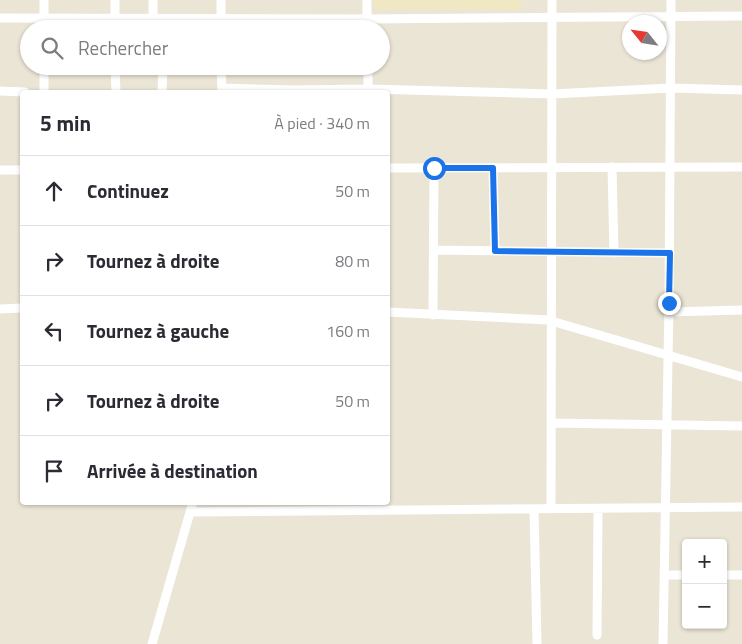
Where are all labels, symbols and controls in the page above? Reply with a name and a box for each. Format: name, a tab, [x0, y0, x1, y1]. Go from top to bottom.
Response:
north arrow	[622, 15, 667, 60]
search box	[20, 20, 390, 75]
text: Rechercher	[78, 33, 168, 62]
icon: search	[38, 34, 66, 62]
text: 5 min	[40, 107, 91, 139]
text: À pied · 340 m	[274, 111, 370, 135]
route start	[423, 157, 446, 180]
text: Continuez	[87, 176, 169, 205]
icon: ahead	[40, 177, 68, 205]
text: 50 m	[335, 179, 370, 203]
text: Tournez à droite	[87, 246, 219, 275]
icon: right	[40, 247, 68, 275]
text: 80 m	[335, 249, 370, 273]
route end	[658, 292, 681, 315]
text: Tournez à gauche	[87, 316, 229, 345]
icon: left	[40, 317, 68, 345]
text: 160 m	[326, 319, 370, 343]
text: Tournez à droite	[87, 386, 219, 415]
icon: right	[40, 387, 68, 415]
text: 50 m	[335, 389, 370, 413]
text: Arrivée à destination	[87, 456, 258, 485]
icon: arrive	[40, 457, 68, 485]
map controls	[682, 539, 727, 629]
button: +	[682, 539, 727, 584]
button: −	[682, 584, 727, 629]

